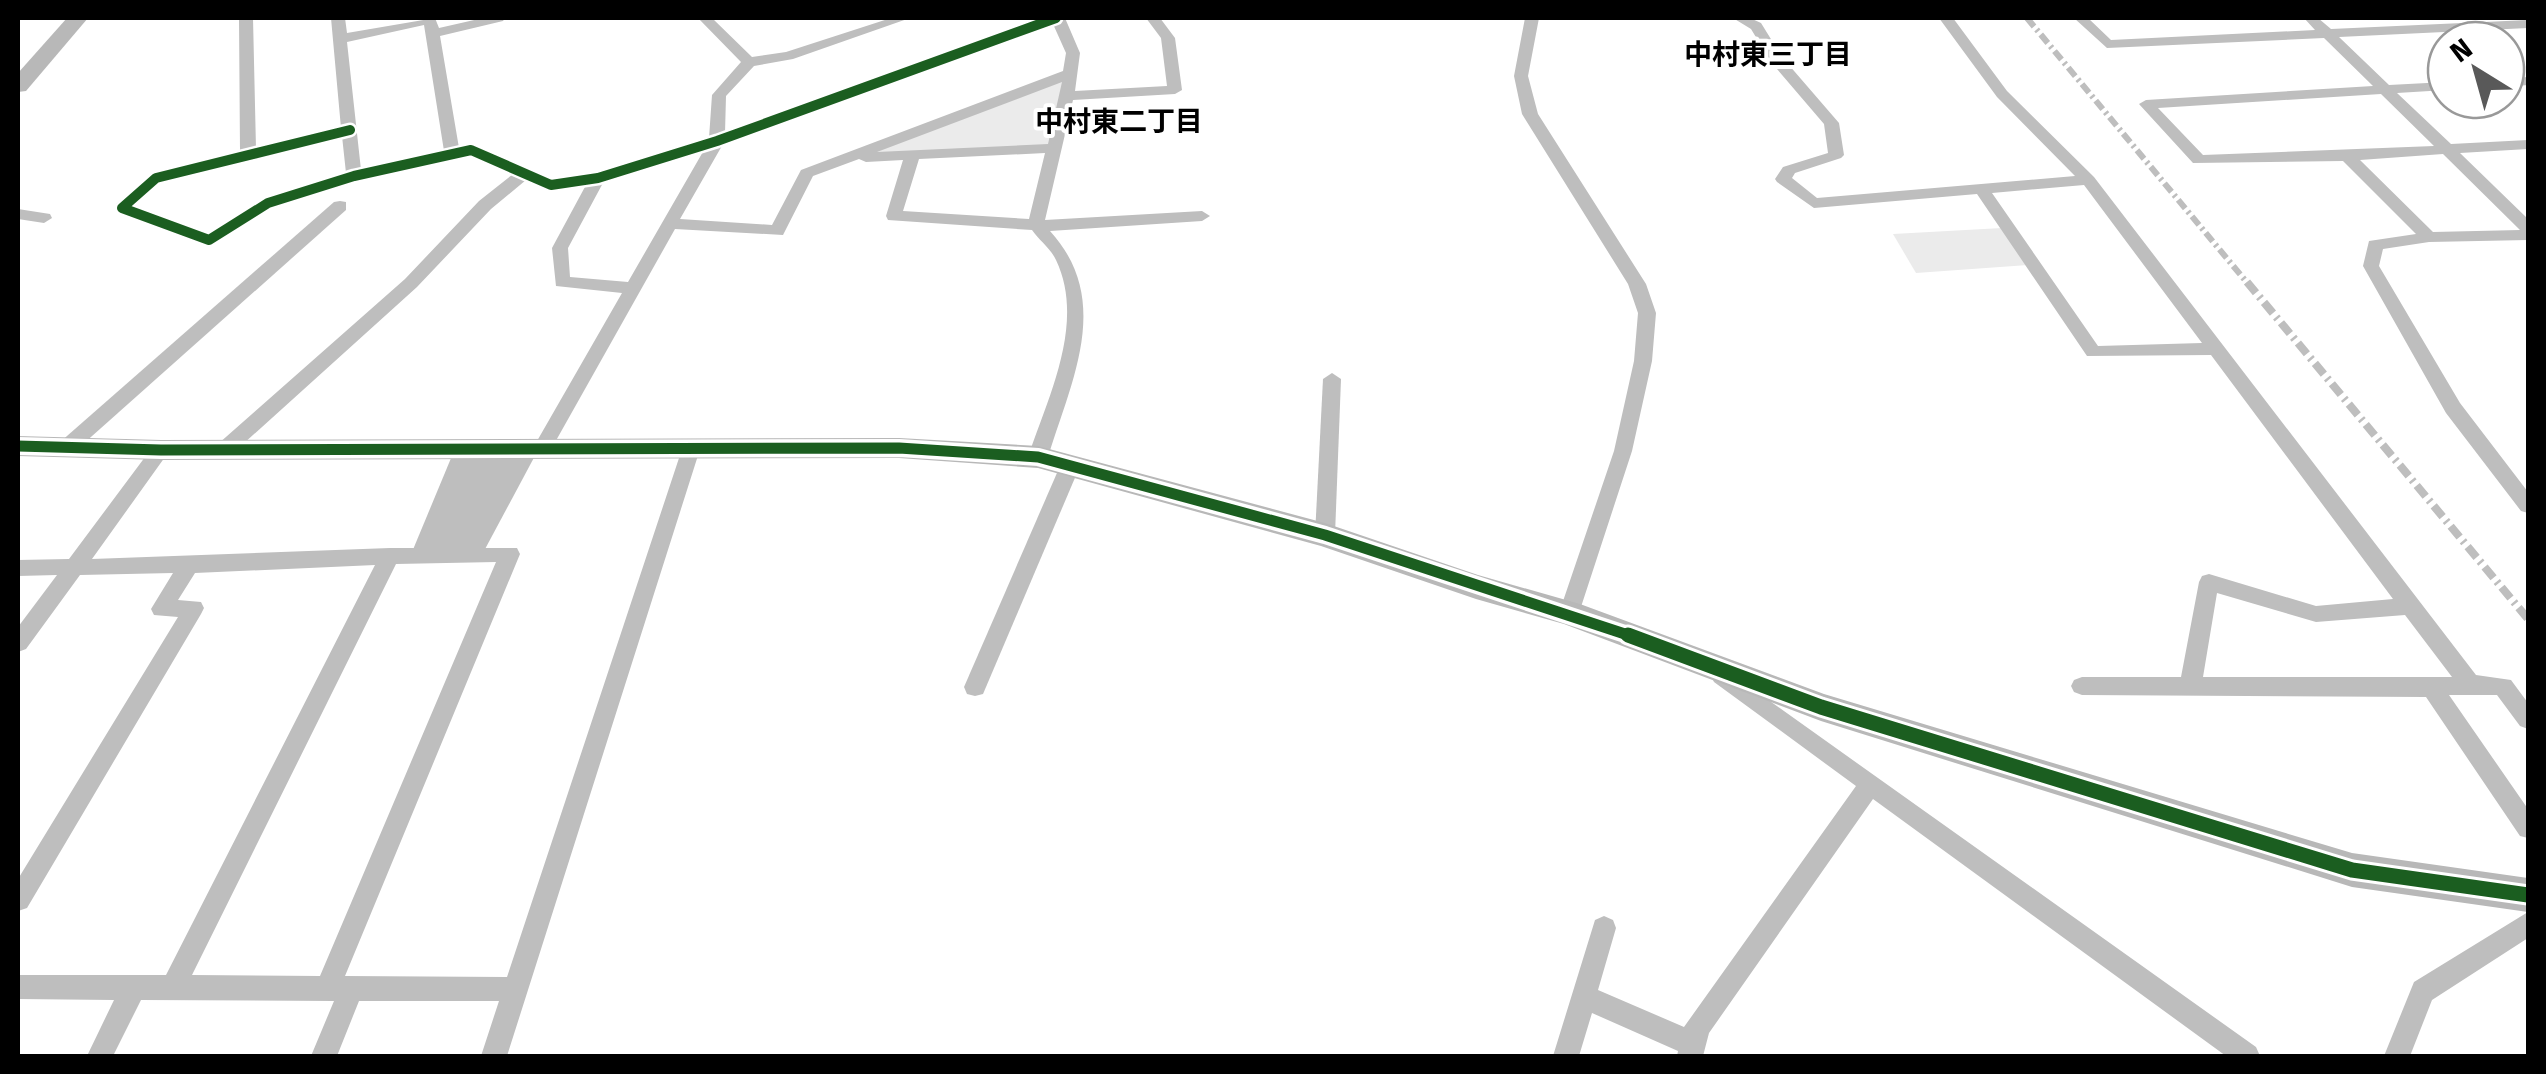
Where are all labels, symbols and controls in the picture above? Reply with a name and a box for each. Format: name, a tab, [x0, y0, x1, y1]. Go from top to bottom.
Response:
north arrow	[2426, 20, 2526, 120]
text: N	[2444, 32, 2479, 69]
district label: 中村東三丁目	[1684, 38, 1852, 71]
district label: 中村東二丁目	[1035, 105, 1203, 138]

